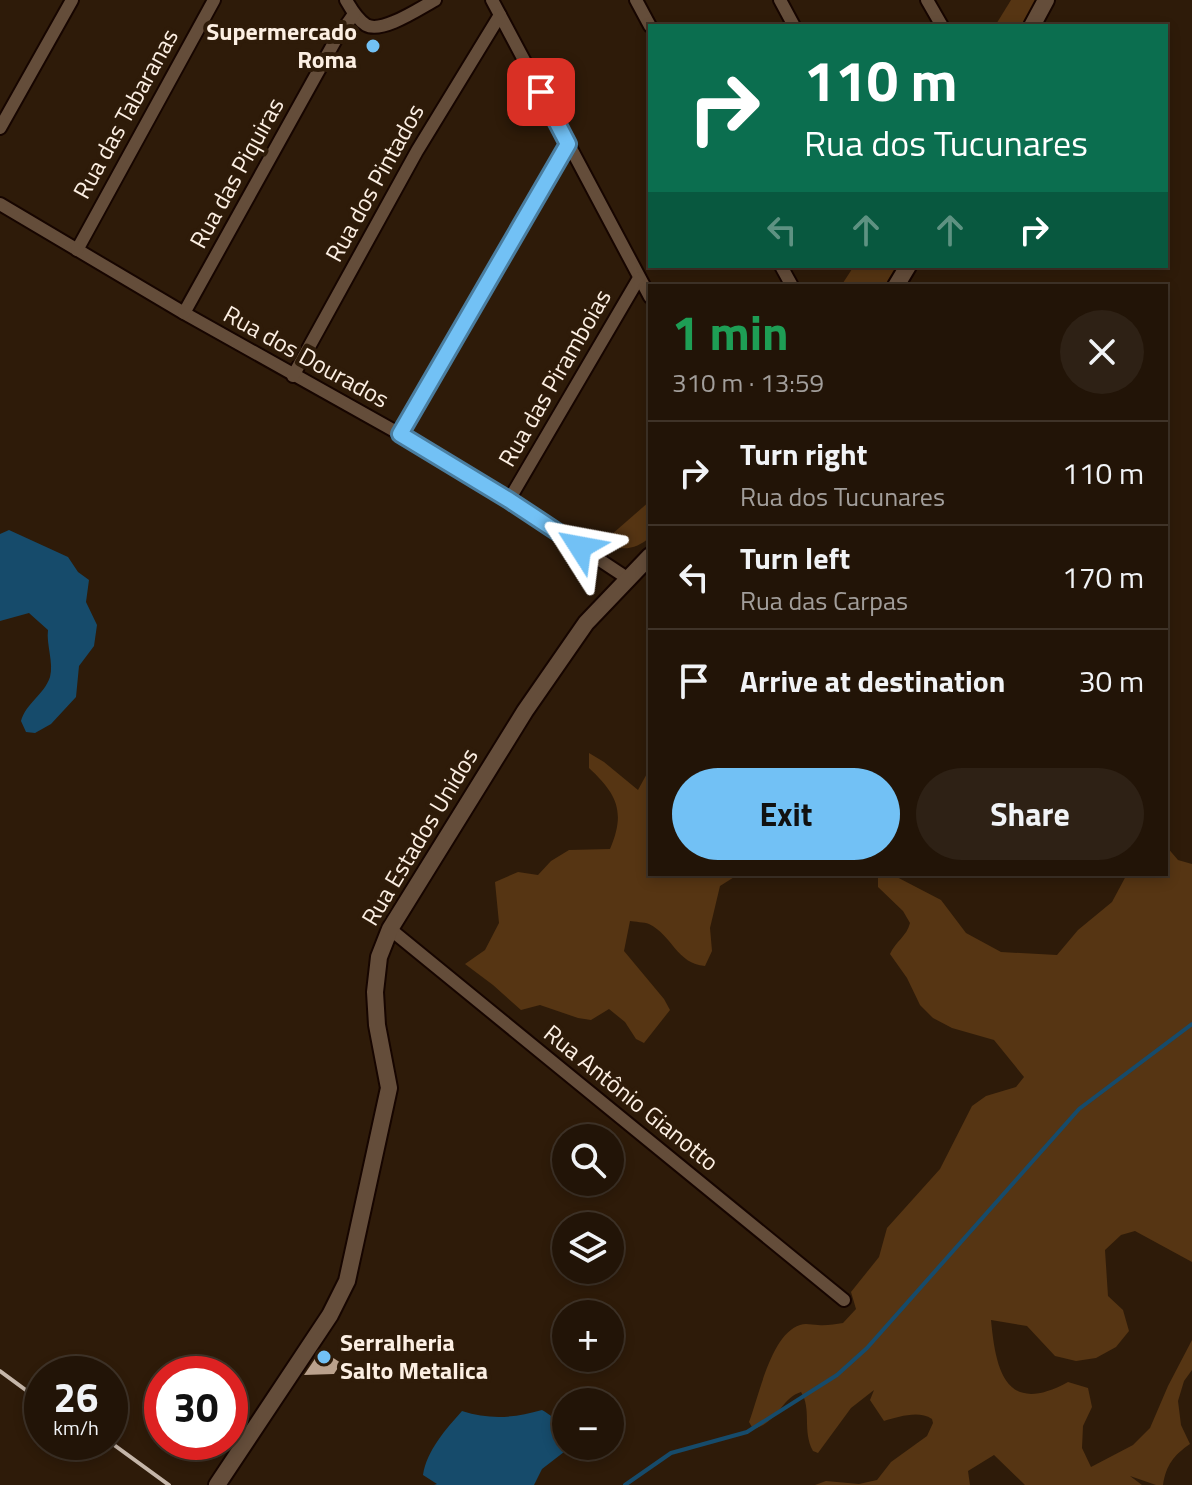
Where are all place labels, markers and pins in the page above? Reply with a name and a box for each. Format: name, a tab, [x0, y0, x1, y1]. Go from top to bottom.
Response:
place label: Supermercado Roma	[206, 13, 357, 77]
marker: Supermercado Roma	[364, 37, 382, 55]
pin	[507, 58, 575, 126]
place label: Serralheria Salto Metalica	[340, 1324, 488, 1388]
marker: Serralheria Salto Metalica	[315, 1348, 333, 1366]

